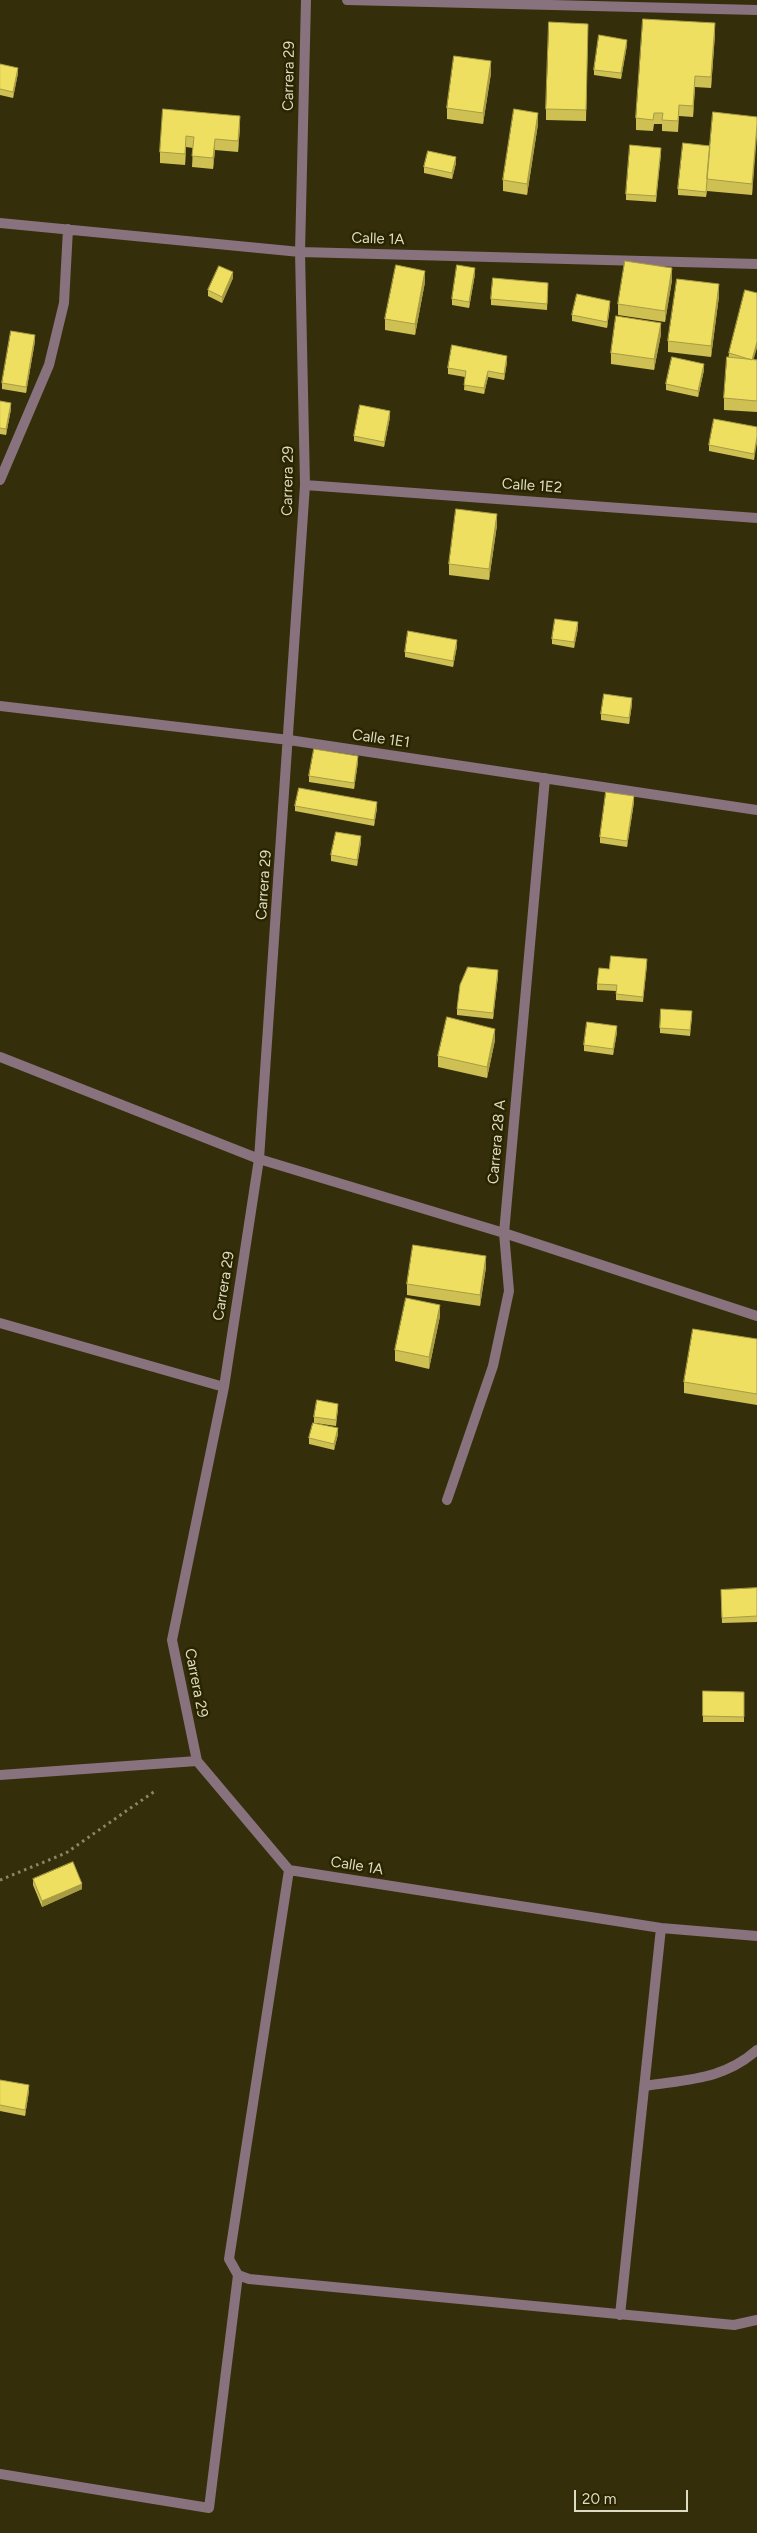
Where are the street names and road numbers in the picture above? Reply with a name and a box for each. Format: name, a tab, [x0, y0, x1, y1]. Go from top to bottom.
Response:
street label: Carrera 29	[279, 41, 299, 111]
street label: Calle 1A	[351, 229, 405, 249]
street label: Carrera 29	[278, 446, 298, 516]
street label: Calle 1E2	[501, 475, 563, 497]
street label: Calle 1E1	[351, 726, 411, 752]
street label: Carrera 29	[253, 849, 275, 921]
street label: Carrera 28 A	[484, 1099, 510, 1185]
street label: Carrera 29	[210, 1250, 238, 1322]
street label: Carrera 29	[180, 1647, 212, 1719]
street label: Calle 1A	[329, 1853, 385, 1879]

